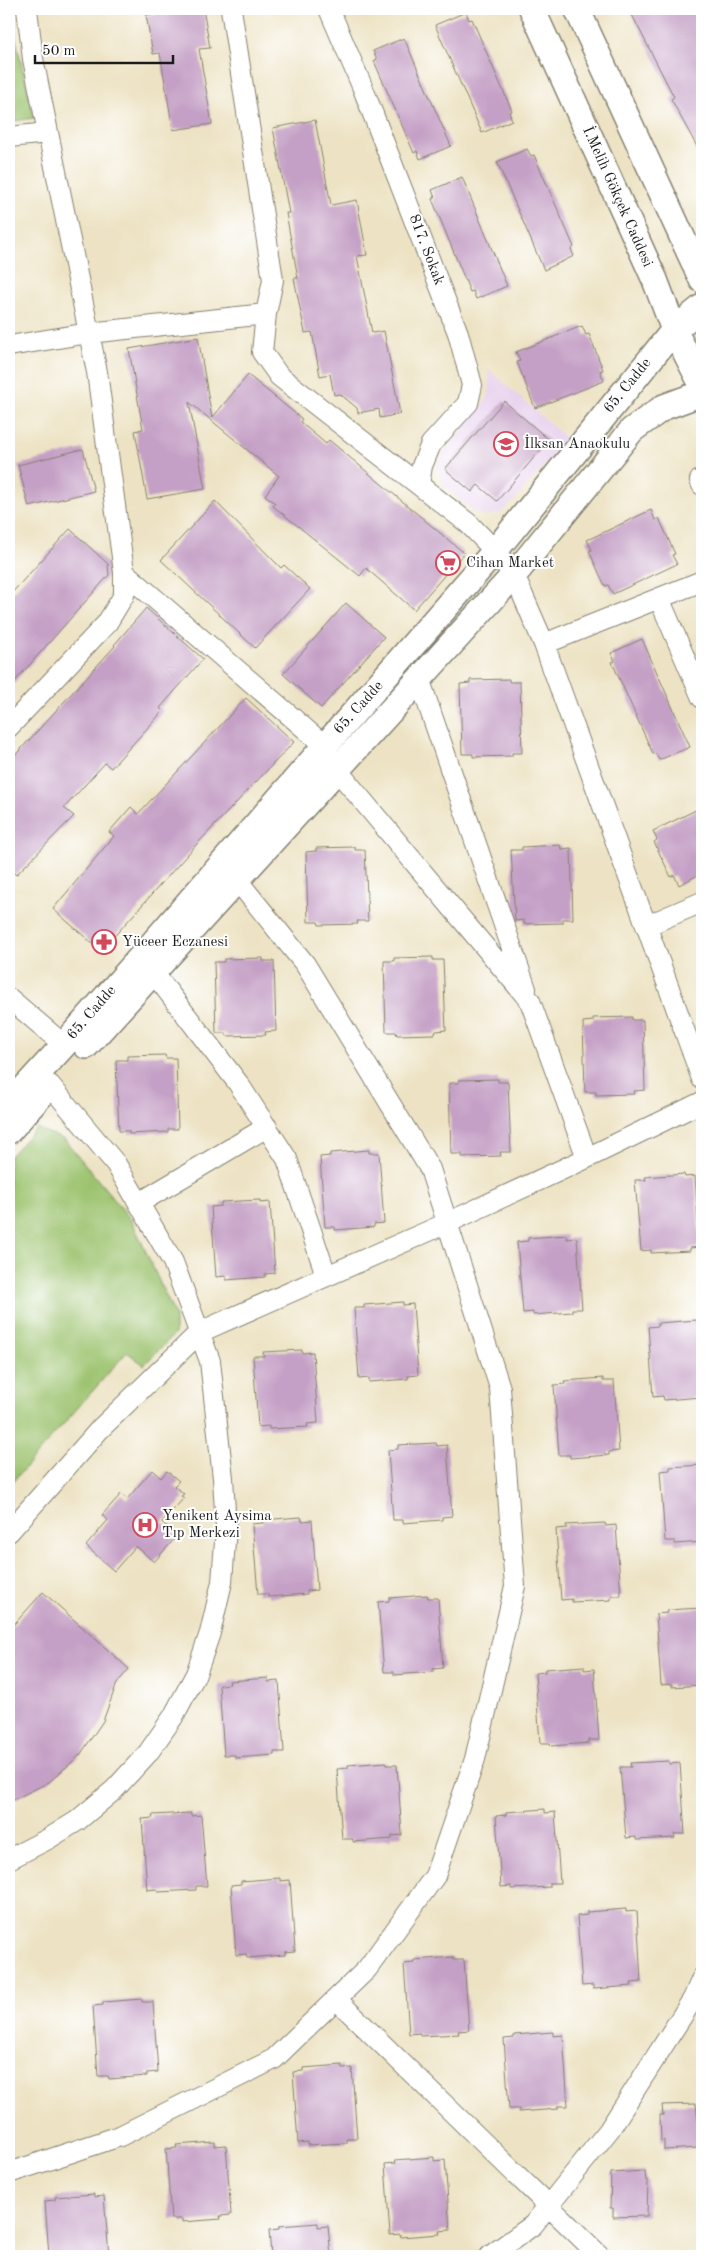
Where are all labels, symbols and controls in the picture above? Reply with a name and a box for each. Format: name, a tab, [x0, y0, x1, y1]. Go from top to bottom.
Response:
scale bar	[35, 32, 172, 64]
text: 50 m	[42, 44, 76, 59]
street label: İ.Melih Gökçek Caddesi	[579, 123, 658, 270]
street label: 817. Sokak	[406, 213, 446, 288]
street label: 65. Cadde	[601, 356, 655, 416]
school or university icon: İlksan Anaokulu	[493, 431, 519, 457]
place label: İlksan Anaokulu	[524, 434, 630, 452]
supermarket icon: Cihan Market	[435, 550, 461, 576]
place label: Cihan Market	[466, 556, 554, 571]
street label: 65. Cadde	[331, 678, 387, 737]
pharmacy icon: Yüceer Eczanesi	[91, 929, 117, 955]
place label: Yüceer Eczanesi	[122, 935, 228, 950]
street label: 65. Cadde	[65, 983, 119, 1043]
place label: Yenikent Aysima Tıp Merkezi	[162, 1509, 272, 1541]
hospital icon: Yenikent Aysima Tıp Merkezi	[132, 1512, 158, 1538]

